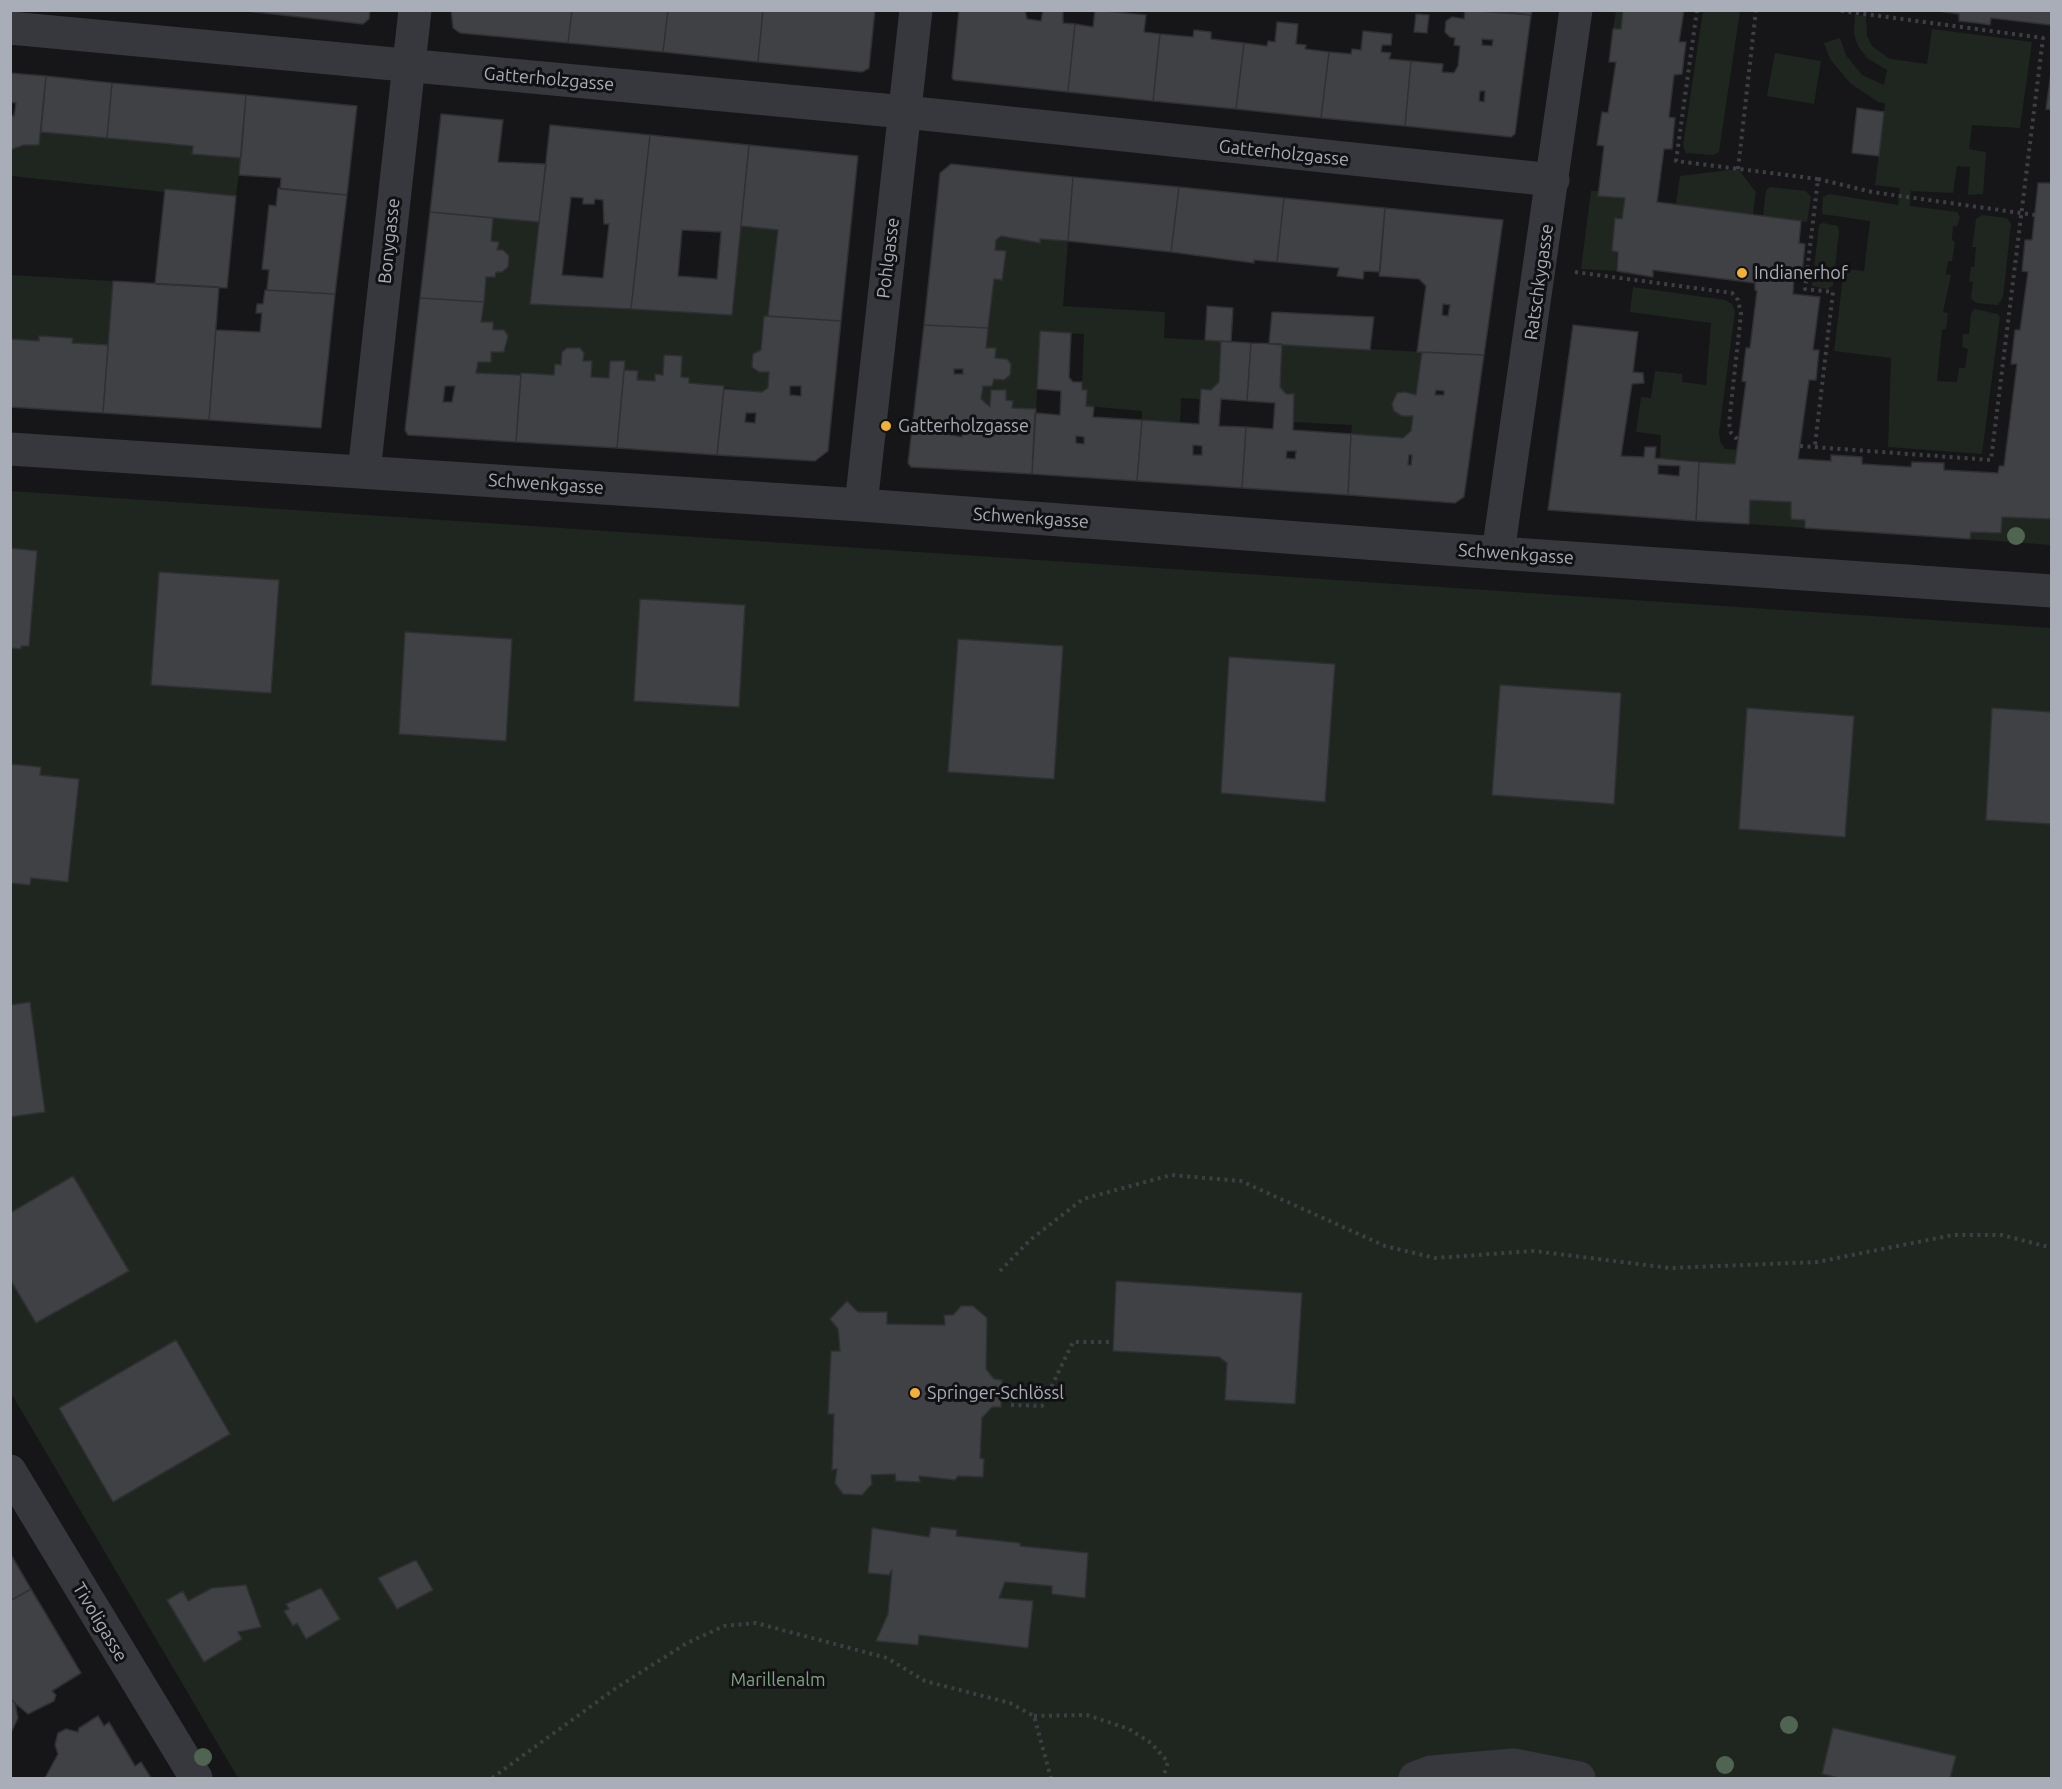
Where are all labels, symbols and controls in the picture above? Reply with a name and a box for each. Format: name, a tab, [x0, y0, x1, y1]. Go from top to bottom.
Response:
street label: Gatterholzgasse	[483, 63, 615, 95]
street label: Gatterholzgasse	[1218, 135, 1350, 171]
street label: Bonygasse	[374, 197, 404, 285]
street label: Pohlgasse	[872, 216, 904, 300]
street label: Ratschkygasse	[1520, 223, 1558, 341]
place label: Indianerhof	[1754, 262, 1848, 284]
marker: Indianerhof	[1735, 266, 1749, 280]
place label: Gatterholzgasse	[898, 415, 1029, 437]
marker: Gatterholzgasse	[879, 419, 893, 433]
street label: Schwenkgasse	[487, 469, 605, 499]
street label: Schwenkgasse	[972, 503, 1090, 533]
street label: Schwenkgasse	[1457, 539, 1575, 569]
place label: Springer-Schlössl	[927, 1382, 1064, 1404]
marker: Springer-Schlössl	[908, 1386, 922, 1400]
street label: Tivoligasse	[68, 1579, 132, 1665]
park label: Marillenalm	[730, 1669, 826, 1691]

